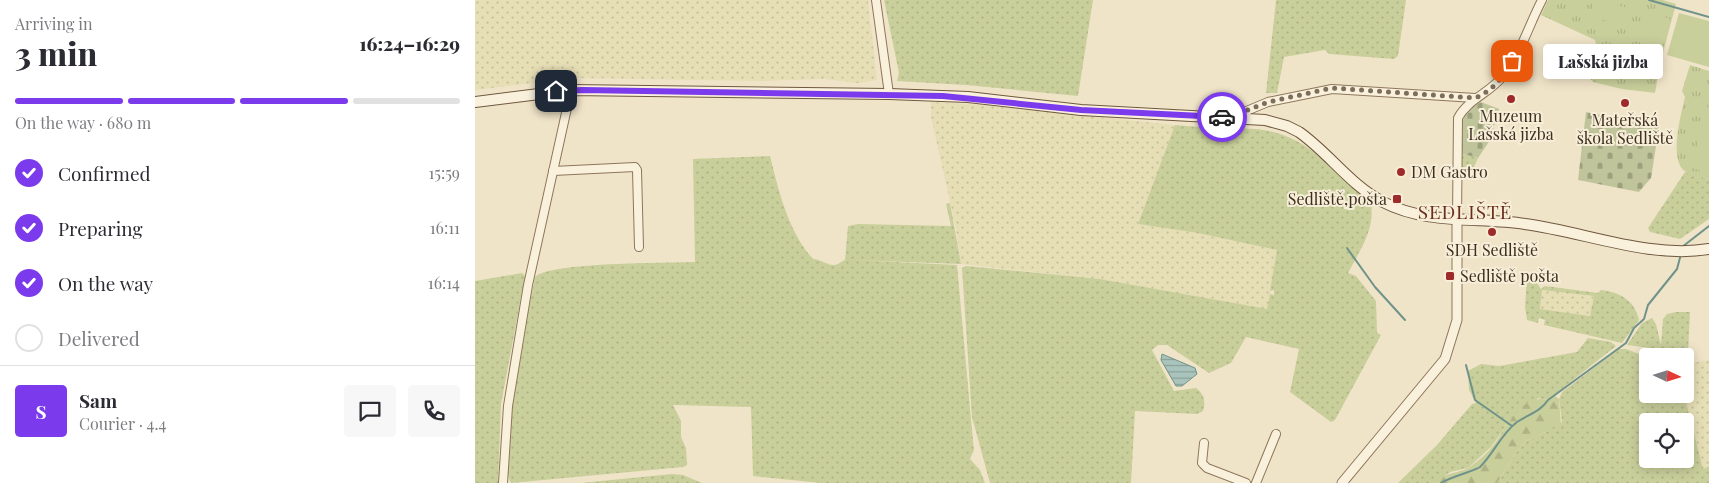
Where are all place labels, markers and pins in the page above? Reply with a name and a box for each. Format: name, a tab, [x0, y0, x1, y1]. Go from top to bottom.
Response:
pin	[1491, 40, 1533, 82]
callout: Lašská jizba	[1542, 44, 1662, 78]
pin	[535, 70, 577, 112]
marker: Muzeum Lašská jizba	[1505, 93, 1517, 105]
marker: Mateřská škola Sedliště	[1619, 97, 1631, 109]
place label: Muzeum Lašská jizba	[1468, 105, 1554, 144]
place label: Mateřská škola Sedliště	[1577, 109, 1673, 148]
place label: DM Gastro	[1411, 161, 1488, 182]
marker: DM Gastro	[1395, 166, 1407, 178]
place label: Sedliště,pošta	[1288, 188, 1387, 209]
marker: Sedliště,pošta	[1391, 193, 1403, 205]
marker: SDH Sedliště	[1486, 226, 1498, 238]
place label: SDH Sedliště	[1446, 239, 1538, 260]
place label: Sedliště pošta	[1460, 265, 1559, 286]
marker: Sedliště pošta	[1444, 270, 1456, 282]

